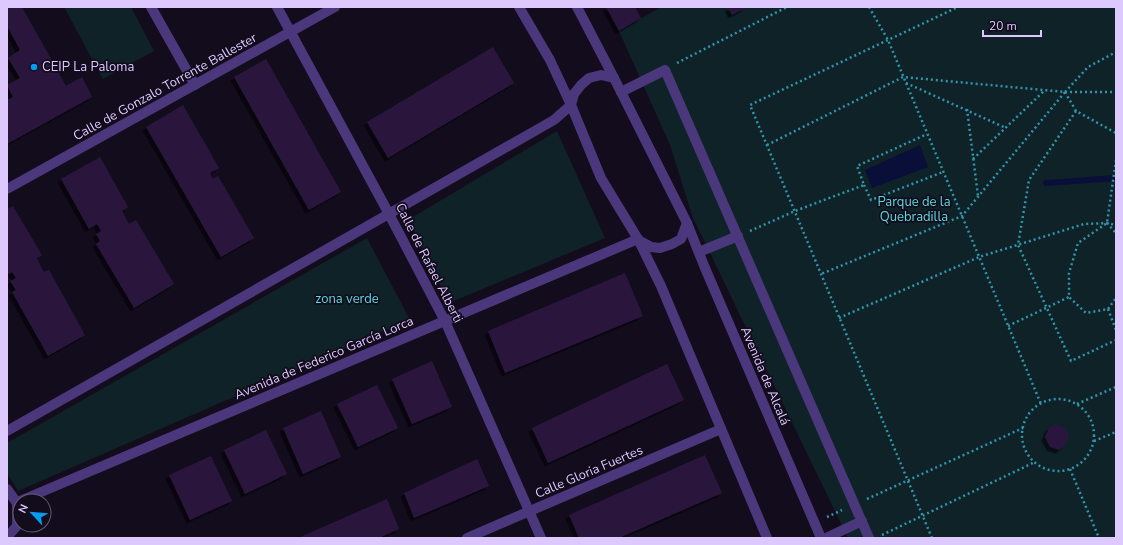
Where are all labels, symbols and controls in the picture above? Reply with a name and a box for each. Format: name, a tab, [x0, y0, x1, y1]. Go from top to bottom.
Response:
scale bar	[983, 12, 1041, 38]
text: 20 m	[989, 18, 1017, 34]
street label: Calle de Gonzalo Torrente Ballester	[70, 29, 260, 145]
place label: CEIP La Paloma	[42, 58, 134, 76]
marker: CEIP La Paloma	[29, 62, 39, 72]
park label: Parque de la Quebradilla	[877, 193, 951, 226]
street label: Calle de Rafael Alberti	[391, 200, 467, 326]
park label: zona verde	[315, 290, 379, 308]
street label: Avenida de Federico García Lorca	[232, 312, 416, 404]
street label: Avenida de Alcalá	[736, 324, 794, 428]
street label: Calle Gloria Fuertes	[532, 441, 646, 503]
north arrow	[12, 493, 52, 533]
text: N	[15, 502, 32, 516]

